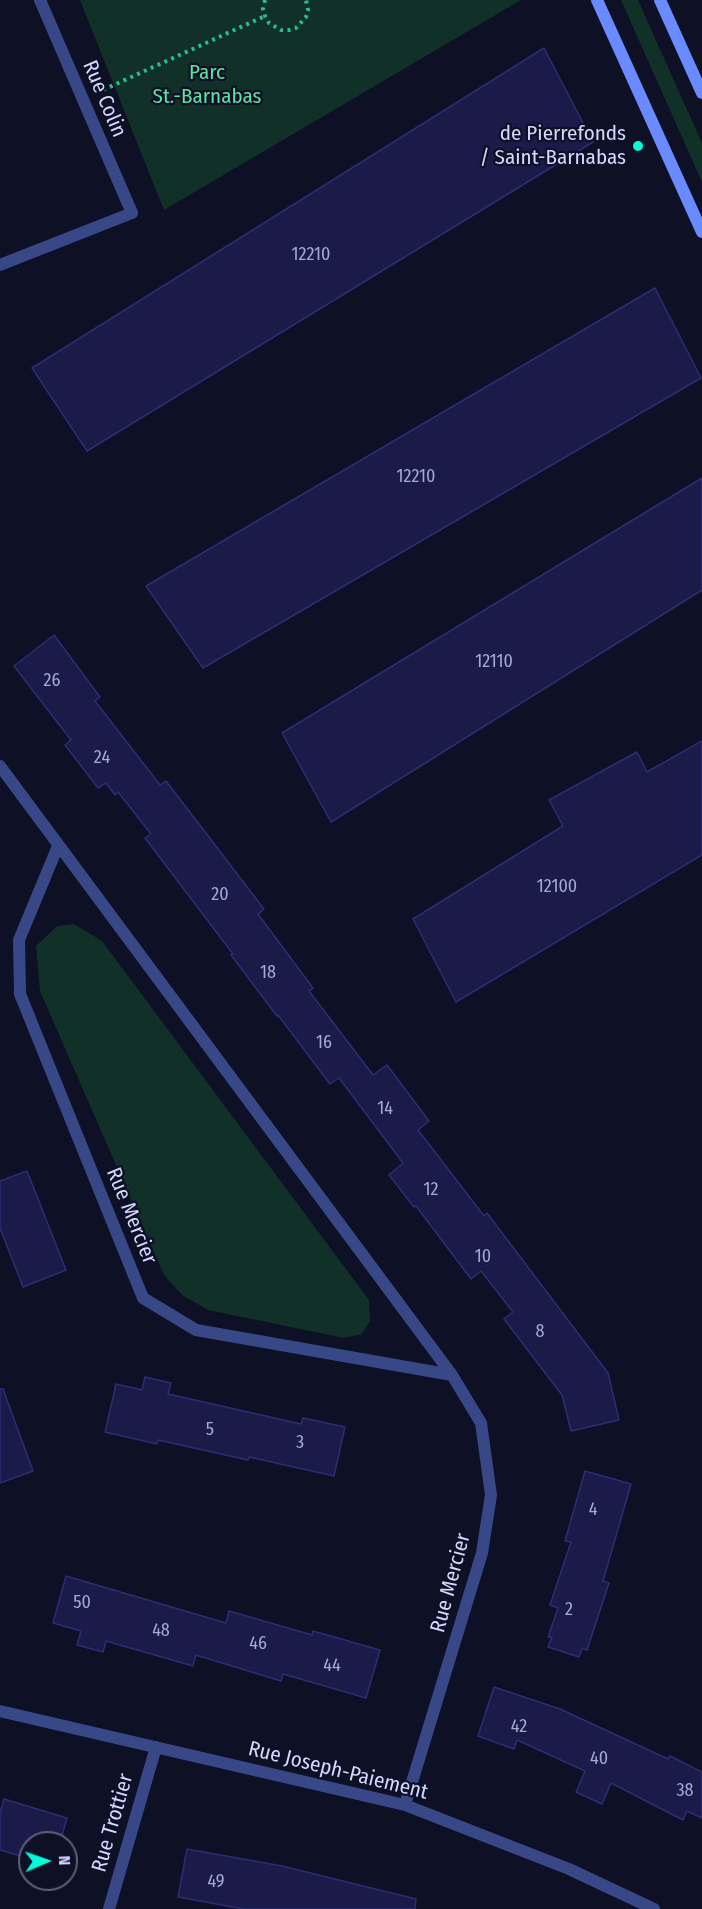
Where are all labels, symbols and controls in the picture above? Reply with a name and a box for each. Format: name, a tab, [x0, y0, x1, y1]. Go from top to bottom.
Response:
street label: Rue Colin	[77, 57, 131, 141]
park label: Parc St.-Barnabas	[152, 60, 262, 110]
place label: de Pierrefonds / Saint-Barnabas	[480, 121, 626, 171]
marker: de Pierrefonds / Saint-Barnabas	[631, 139, 645, 153]
house number: 12210	[292, 244, 330, 266]
house number: 12210	[397, 466, 435, 488]
house number: 12110	[475, 651, 513, 673]
house number: 26	[44, 670, 60, 692]
house number: 24	[94, 747, 110, 769]
house number: 12100	[537, 876, 577, 898]
house number: 20	[211, 884, 229, 906]
house number: 18	[260, 962, 276, 984]
house number: 16	[316, 1032, 332, 1054]
house number: 14	[377, 1098, 393, 1120]
street label: Rue Mercier	[100, 1164, 162, 1268]
house number: 12	[424, 1179, 438, 1201]
house number: 10	[475, 1246, 491, 1268]
house number: 8	[536, 1321, 544, 1343]
house number: 5	[206, 1419, 214, 1441]
house number: 3	[296, 1432, 304, 1454]
house number: 4	[589, 1499, 597, 1521]
street label: Rue Mercier	[426, 1531, 476, 1635]
house number: 50	[73, 1592, 91, 1614]
house number: 2	[565, 1599, 573, 1621]
house number: 48	[152, 1620, 170, 1642]
house number: 46	[249, 1633, 267, 1655]
house number: 44	[323, 1655, 341, 1677]
house number: 42	[511, 1716, 527, 1738]
street label: Rue Joseph-Paiement	[246, 1736, 430, 1806]
house number: 40	[590, 1748, 608, 1770]
street label: Rue Trottier	[87, 1771, 139, 1875]
house number: 38	[676, 1780, 694, 1802]
north arrow	[18, 1831, 78, 1891]
text: N	[55, 1855, 74, 1866]
house number: 49	[207, 1871, 225, 1893]

